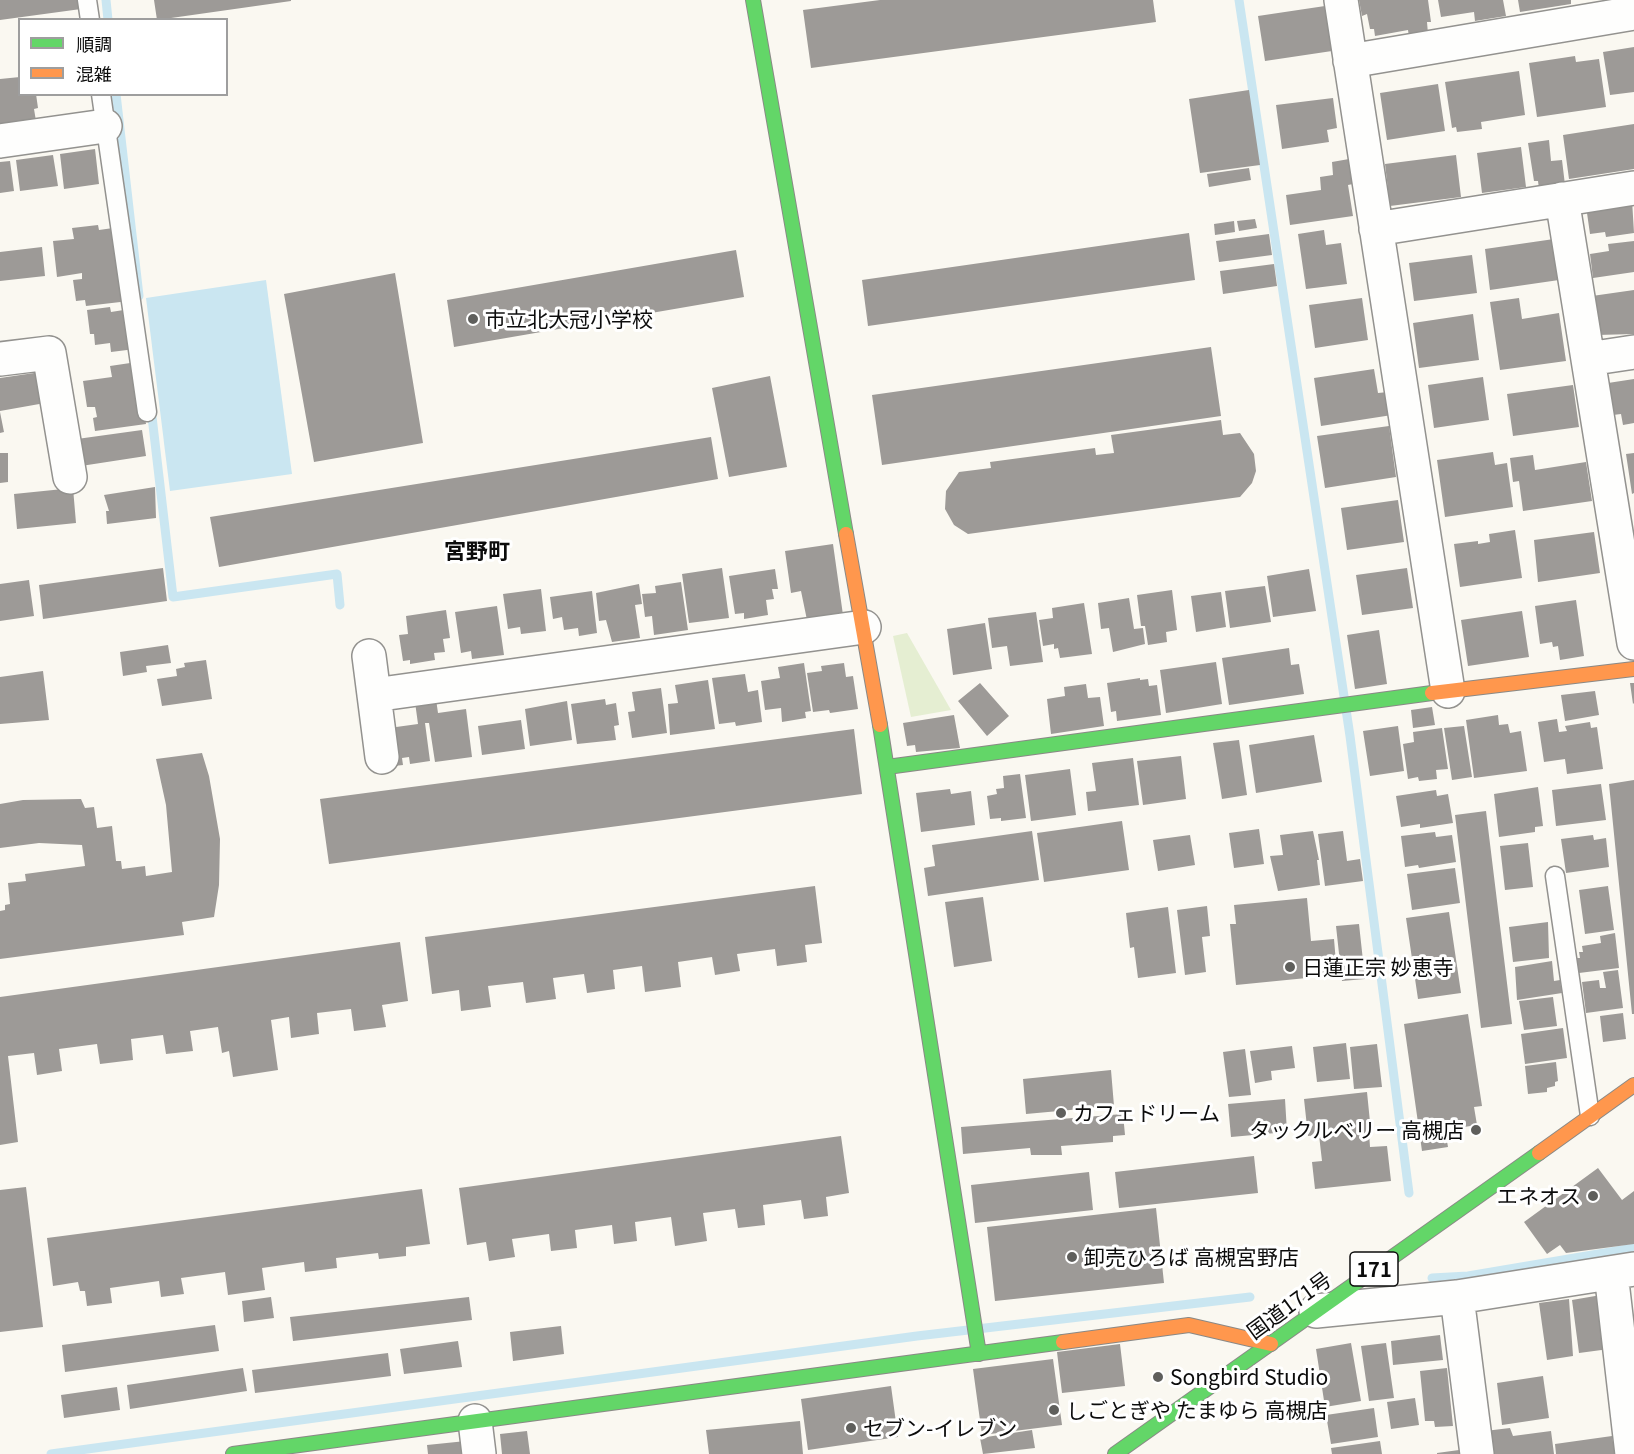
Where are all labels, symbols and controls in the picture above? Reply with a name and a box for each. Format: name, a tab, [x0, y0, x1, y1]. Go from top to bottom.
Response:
legend	[18, 18, 228, 96]
text: 順調	[76, 30, 112, 56]
text: 混雑	[76, 60, 112, 86]
place label: 市立北大冠小学校	[485, 306, 653, 332]
marker: 市立北大冠小学校	[466, 312, 480, 326]
district label: 宮野町	[444, 538, 510, 564]
place label: 日蓮正宗 妙恵寺	[1302, 954, 1454, 980]
marker: 日蓮正宗 妙恵寺	[1283, 960, 1297, 974]
place label: カフェドリーム	[1073, 1100, 1220, 1126]
marker: カフェドリーム	[1054, 1106, 1068, 1120]
place label: タックルベリー 高槻店	[1249, 1117, 1464, 1143]
marker: タックルベリー 高槻店	[1469, 1123, 1483, 1137]
place label: エネオス	[1497, 1183, 1581, 1209]
marker: エネオス	[1586, 1189, 1600, 1203]
place label: 卸売ひろば 高槻宮野店	[1084, 1244, 1299, 1270]
marker: 卸売ひろば 高槻宮野店	[1065, 1250, 1079, 1264]
road number: 171	[1350, 1252, 1398, 1286]
street label: 国道171号	[1242, 1266, 1336, 1344]
place label: Songbird Studio	[1170, 1364, 1328, 1390]
marker: Songbird Studio	[1151, 1370, 1165, 1384]
place label: しごとぎや たまゆら 高槻店	[1066, 1397, 1327, 1423]
marker: しごとぎや たまゆら 高槻店	[1047, 1403, 1061, 1417]
place label: セブン-イレブン	[863, 1415, 1017, 1441]
marker: セブン-イレブン	[844, 1421, 858, 1435]

